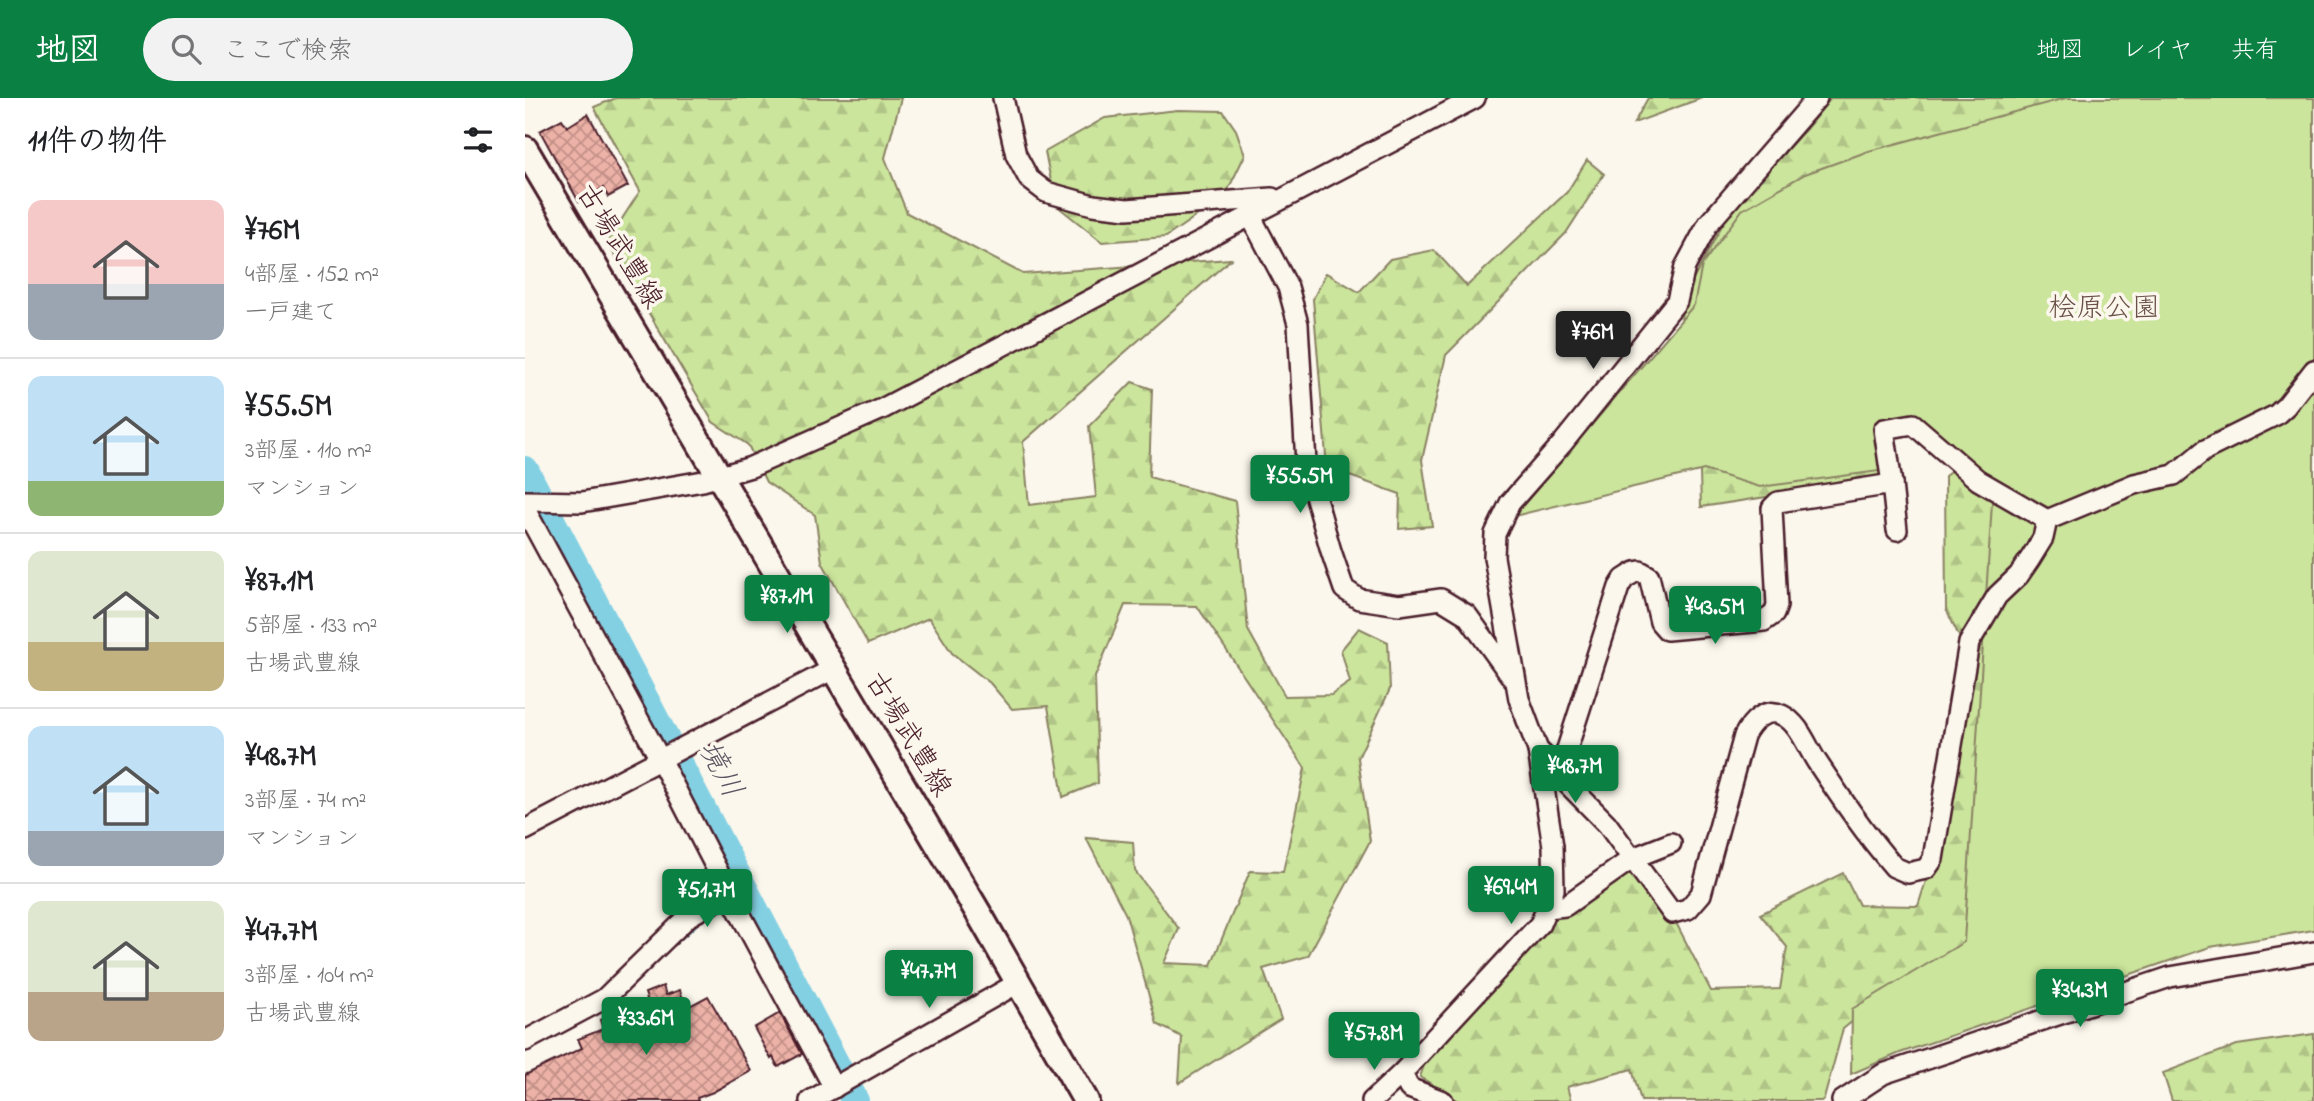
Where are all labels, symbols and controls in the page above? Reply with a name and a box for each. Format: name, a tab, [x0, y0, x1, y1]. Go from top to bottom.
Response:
search box	[143, 18, 633, 81]
text: 地図	[35, 28, 101, 76]
icon: search	[167, 30, 205, 68]
text: ここで検索	[223, 33, 353, 71]
text: 地図	[2036, 34, 2084, 69]
text: レイヤ	[2122, 34, 2193, 69]
text: 共有	[2231, 34, 2279, 69]
text: 11件の物件	[28, 121, 167, 165]
icon: filters	[459, 121, 497, 159]
street label: 古場武豊線	[564, 176, 672, 318]
text: ¥76M	[245, 210, 300, 254]
icon: home	[84, 228, 168, 312]
text: 4部屋 · 152 m²	[245, 259, 379, 292]
park label: 桧原公園	[2048, 289, 2160, 330]
text: 一戸建て	[245, 297, 337, 330]
pin: ¥76M	[1552, 312, 1634, 371]
text: ¥76M	[1572, 317, 1614, 350]
text: ¥55.5M	[245, 386, 333, 430]
icon: home	[84, 404, 168, 488]
text: 3部屋 · 110 m²	[245, 435, 372, 468]
pin: ¥55.5M	[1243, 456, 1357, 515]
text: ¥55.5M	[1266, 461, 1334, 494]
text: マンション	[245, 473, 359, 506]
text: ¥87.1M	[245, 561, 314, 605]
pin: ¥87.1M	[730, 575, 844, 635]
icon: home	[84, 579, 168, 663]
text: ¥87.1M	[760, 581, 814, 614]
pin: ¥43.5M	[1658, 587, 1772, 646]
text: ¥43.5M	[1685, 592, 1745, 625]
text: 5部屋 · 133 m²	[245, 610, 377, 643]
text: 古場武豊線	[245, 648, 360, 681]
street label: 古場武豊線	[853, 664, 961, 806]
water label: 境川	[685, 733, 753, 807]
text: ¥48.7M	[245, 736, 317, 780]
pin: ¥48.7M	[1518, 746, 1632, 805]
text: ¥48.7M	[1547, 751, 1603, 784]
icon: home	[84, 754, 168, 838]
text: 3部屋 · 74 m²	[245, 785, 366, 818]
text: マンション	[245, 823, 359, 856]
pin: ¥69.4M	[1454, 866, 1568, 926]
pin: ¥51.7M	[650, 870, 764, 929]
text: ¥69.4M	[1484, 872, 1538, 905]
text: ¥51.7M	[678, 875, 736, 908]
text: ¥47.7M	[245, 911, 318, 955]
icon: home	[84, 929, 168, 1013]
pin: ¥47.7M	[872, 950, 986, 1010]
text: ¥47.7M	[901, 956, 957, 989]
text: 3部屋 · 104 m²	[245, 960, 374, 993]
pin: ¥34.3M	[2023, 970, 2137, 1029]
text: ¥34.3M	[2052, 975, 2108, 1008]
text: 古場武豊線	[245, 998, 360, 1031]
pin: ¥33.6M	[589, 998, 703, 1057]
text: ¥33.6M	[618, 1003, 674, 1036]
pin: ¥57.8M	[1317, 1012, 1431, 1072]
text: ¥57.8M	[1345, 1018, 1403, 1051]

